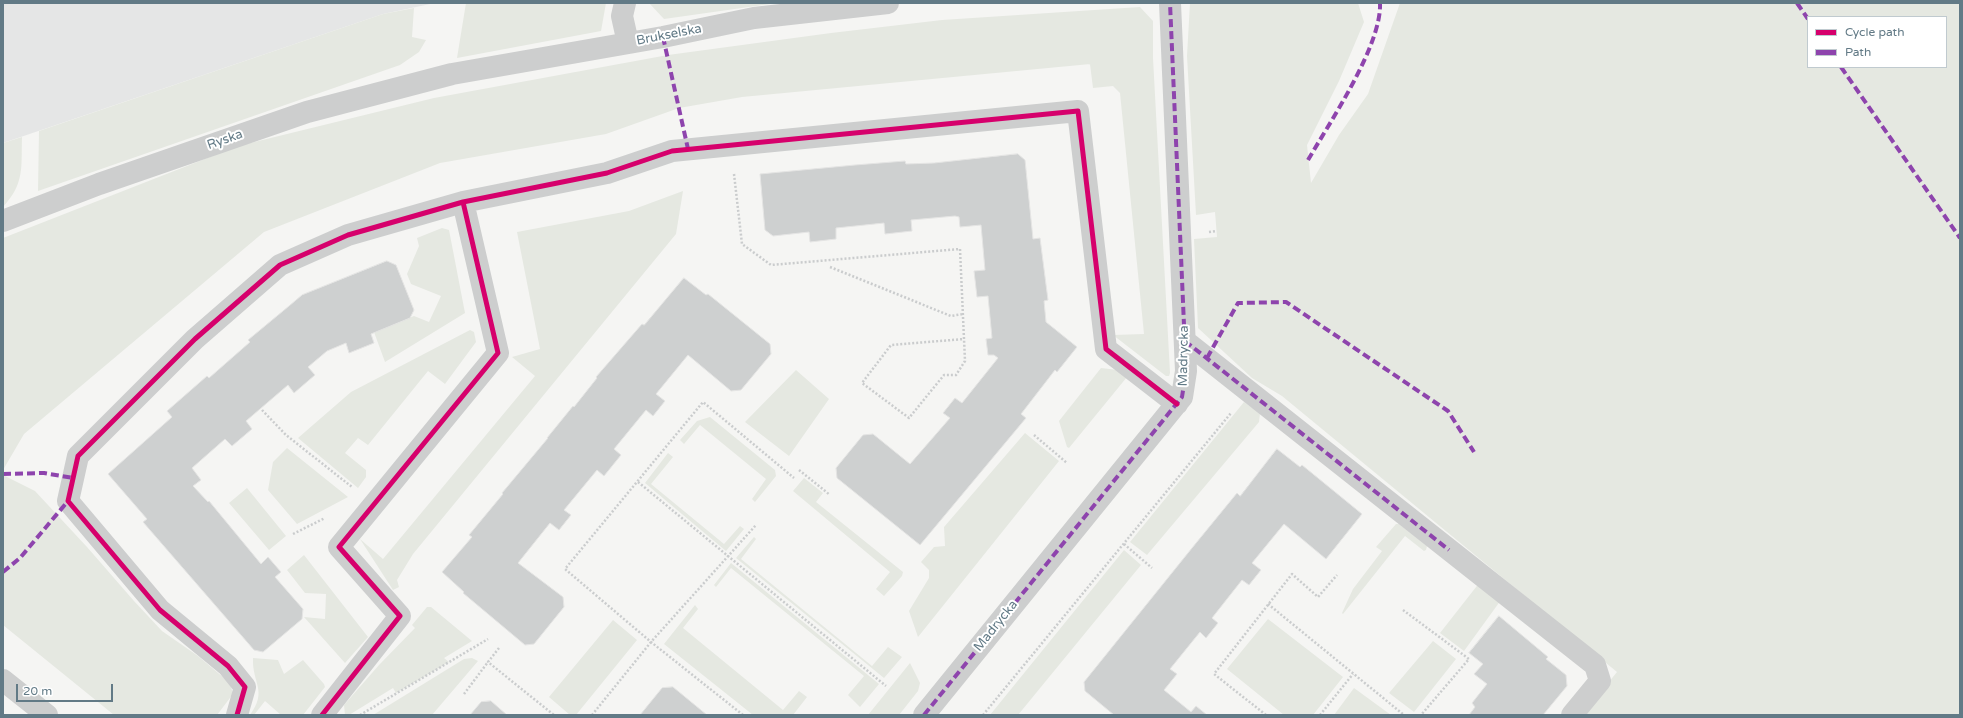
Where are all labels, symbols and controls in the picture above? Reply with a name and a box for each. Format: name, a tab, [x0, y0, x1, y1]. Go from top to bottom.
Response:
legend	[1807, 16, 1947, 68]
street label: Brukselska	[635, 21, 703, 49]
text: Cycle path	[1845, 25, 1904, 39]
text: Path	[1845, 45, 1871, 59]
street label: Ryska	[205, 127, 245, 153]
street label: Madrycka	[1176, 325, 1192, 387]
street label: Madrycka	[971, 597, 1021, 655]
scale bar	[18, 676, 115, 702]
text: 20 m	[23, 684, 52, 698]

